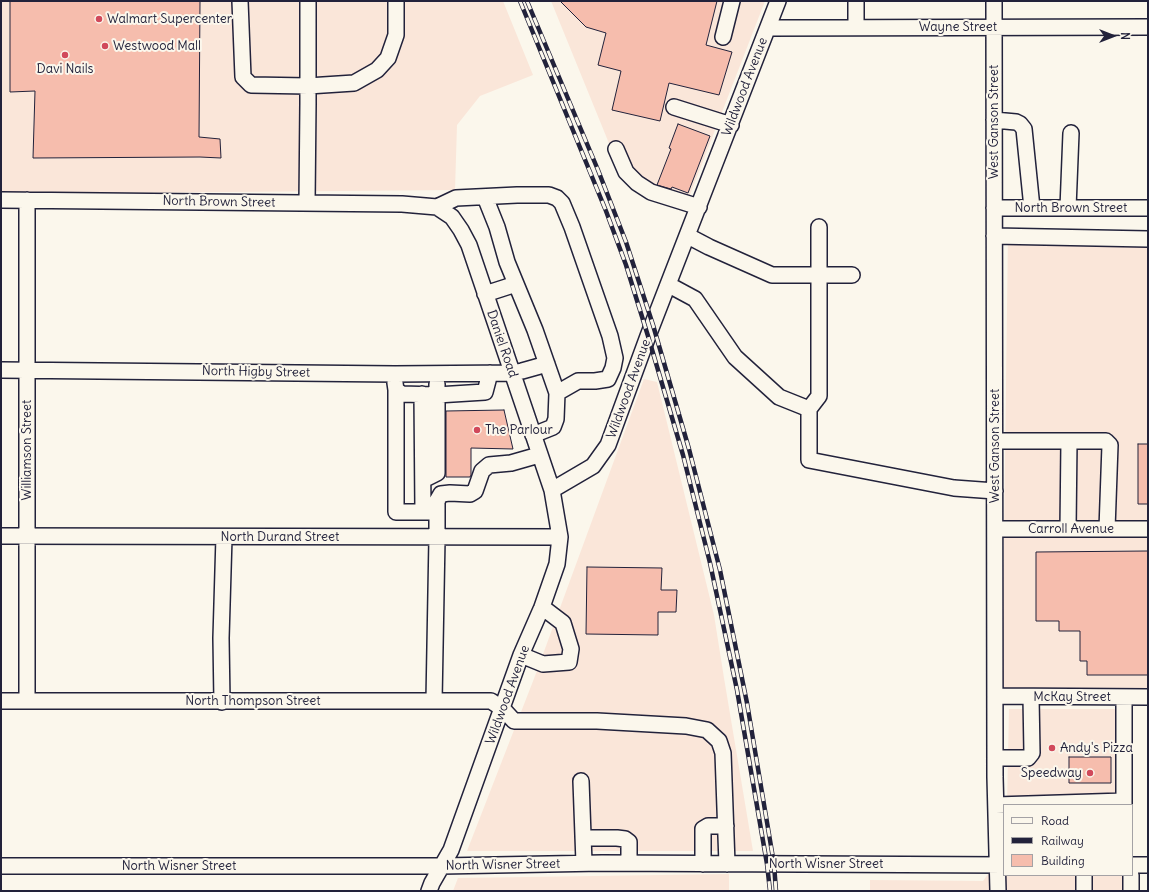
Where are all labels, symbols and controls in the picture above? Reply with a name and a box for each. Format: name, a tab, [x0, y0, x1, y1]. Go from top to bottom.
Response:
place label: Walmart Supercenter	[107, 11, 232, 27]
marker: Walmart Supercenter	[94, 14, 104, 24]
north arrow	[1093, 16, 1133, 56]
street label: Wayne Street	[919, 19, 997, 35]
text: N	[1118, 32, 1132, 40]
street label: Wildwood Avenue	[719, 35, 771, 139]
place label: Westwood Mall	[113, 38, 201, 54]
marker: Westwood Mall	[100, 41, 110, 51]
marker: Davi Nails	[60, 50, 70, 60]
place label: Davi Nails	[37, 61, 93, 77]
street label: West Ganson Street	[986, 65, 1002, 179]
street label: North Brown Street	[162, 193, 276, 211]
street label: North Brown Street	[1015, 200, 1127, 216]
street label: Daniel Road	[483, 308, 521, 380]
street label: Wildwood Avenue	[604, 337, 654, 441]
street label: North Higby Street	[202, 363, 310, 381]
street label: West Ganson Street	[987, 389, 1003, 503]
street label: Williamson Street	[19, 400, 35, 500]
place label: The Parlour	[485, 422, 553, 438]
marker: The Parlour	[472, 425, 482, 435]
street label: Carroll Avenue	[1028, 521, 1114, 537]
street label: North Durand Street	[221, 529, 339, 545]
street label: Wildwood Avenue	[483, 643, 533, 747]
street label: McKay Street	[1033, 689, 1111, 705]
street label: North Thompson Street	[185, 693, 321, 709]
place label: Andy's Pizza	[1060, 740, 1133, 756]
marker: Andy's Pizza	[1047, 743, 1057, 753]
place label: Speedway	[1021, 765, 1082, 781]
marker: Speedway	[1085, 768, 1095, 778]
legend	[1003, 804, 1133, 876]
text: Road	[1041, 813, 1069, 828]
text: Railway	[1041, 833, 1084, 848]
text: Building	[1041, 853, 1085, 868]
street label: North Wisner Street	[446, 856, 560, 874]
street label: North Wisner Street	[769, 856, 883, 872]
street label: North Wisner Street	[122, 858, 236, 874]

